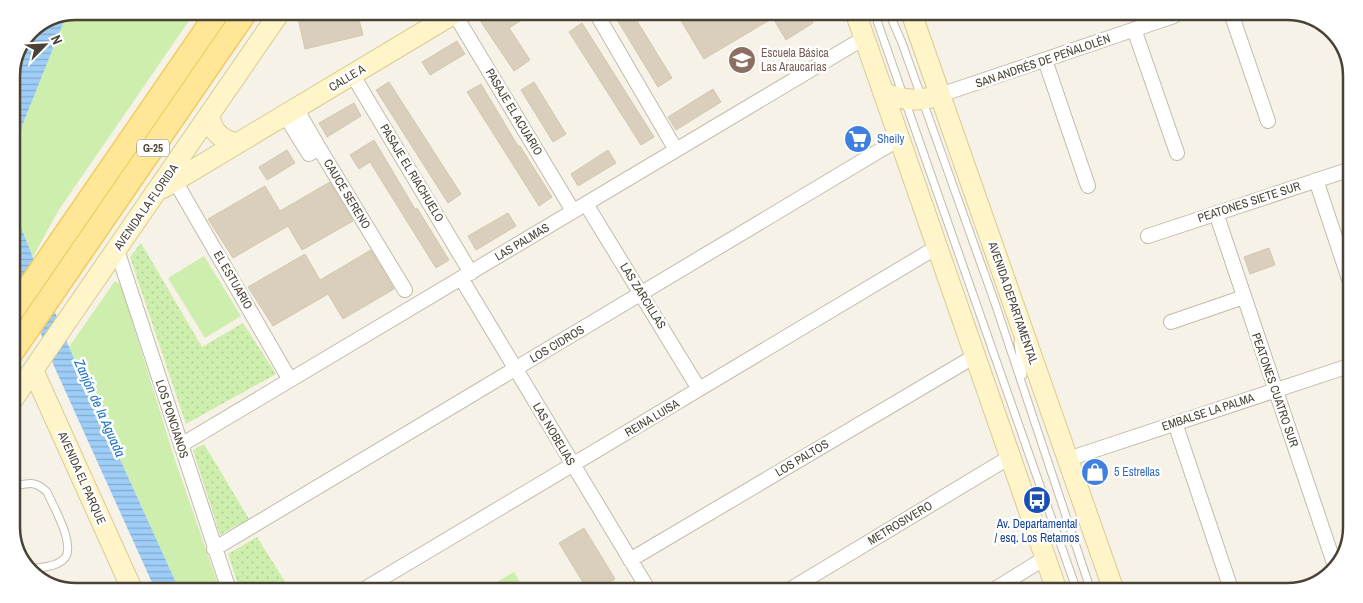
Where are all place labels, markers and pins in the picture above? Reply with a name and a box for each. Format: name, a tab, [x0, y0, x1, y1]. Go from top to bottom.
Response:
school or university icon: Escuela Básica Las Araucarias	[727, 45, 757, 75]
place label: Escuela Básica Las Araucarias	[761, 45, 829, 75]
supermarket icon: Sheily	[843, 124, 873, 154]
place label: Sheily	[877, 131, 904, 147]
shop icon: 5 Estrellas	[1080, 457, 1110, 487]
place label: 5 Estrellas	[1114, 464, 1160, 480]
bus stop icon: Av. Departamental / esq. Los Retamos	[1022, 485, 1052, 515]
place label: Av. Departamental / esq. Los Retamos	[995, 516, 1079, 546]

